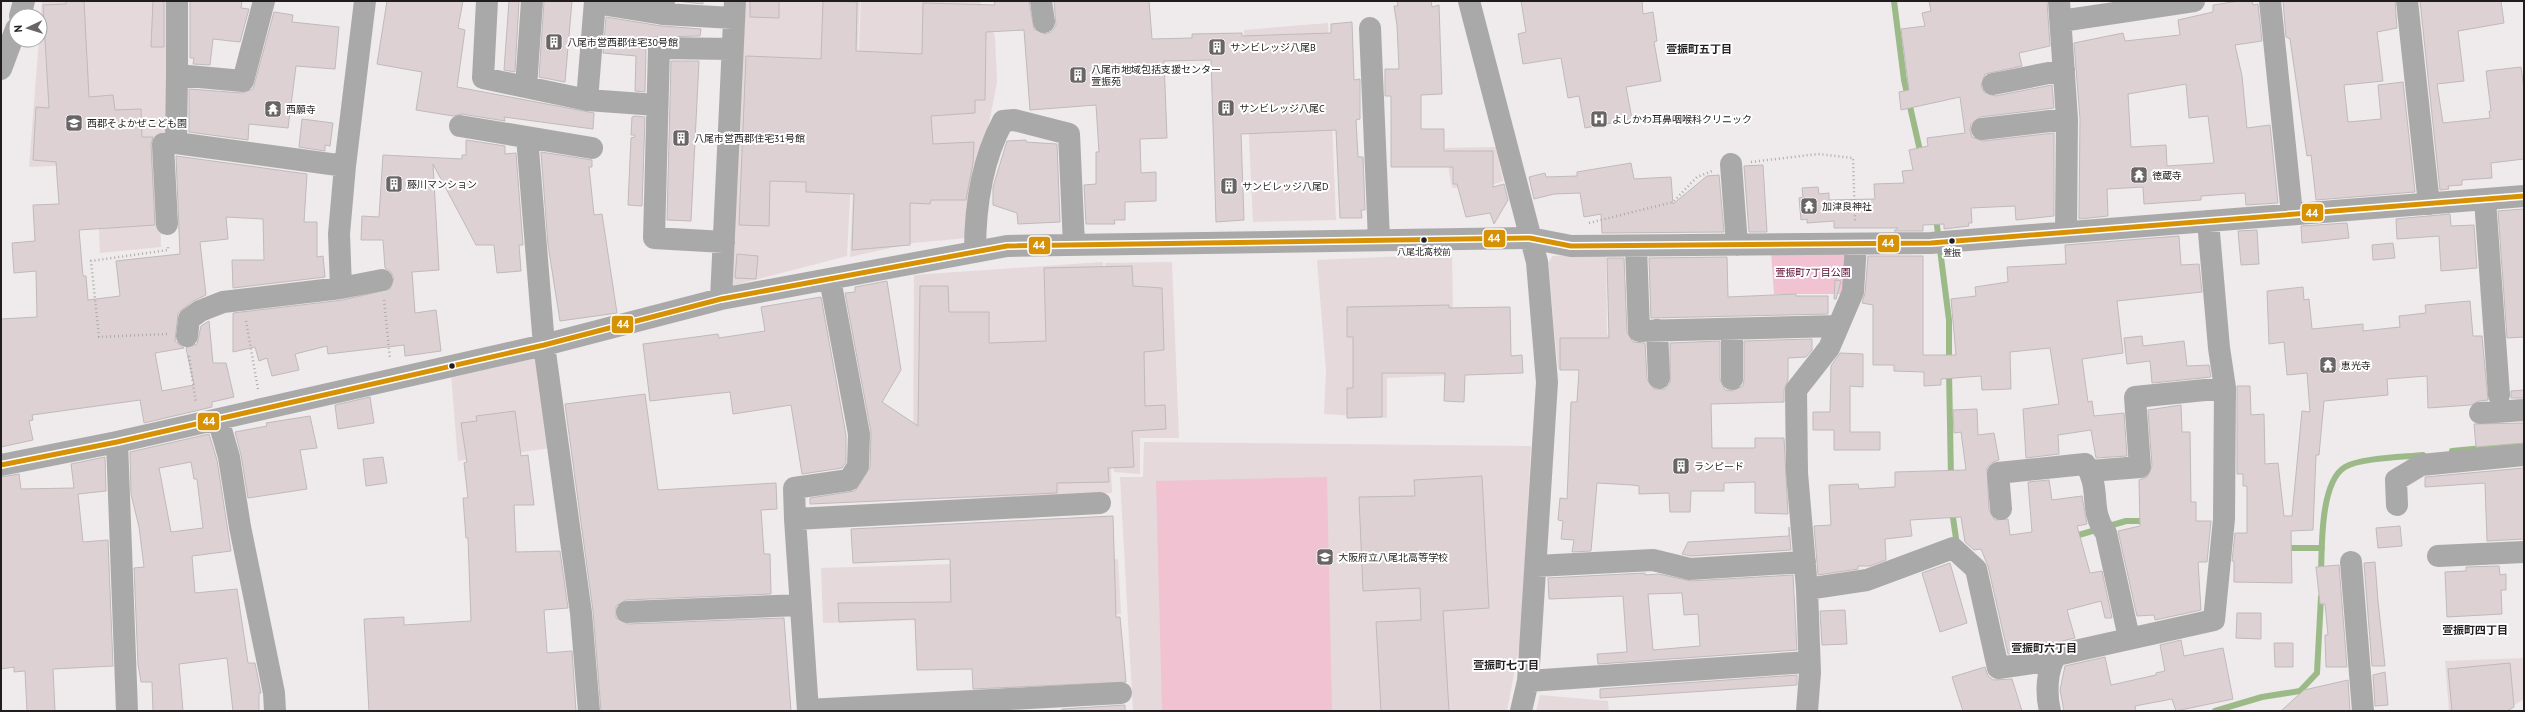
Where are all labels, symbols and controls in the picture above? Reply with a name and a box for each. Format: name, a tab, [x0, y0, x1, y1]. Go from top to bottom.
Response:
north arrow	[8, 8, 48, 48]
text: N	[11, 25, 25, 33]
building icon: 八尾市営西郡住宅30号館	[544, 32, 564, 52]
place label: 八尾市営西郡住宅30号館	[567, 36, 678, 49]
building icon: サンビレッジ八尾B	[1207, 37, 1227, 57]
place label: サンビレッジ八尾B	[1230, 41, 1316, 54]
district label: 萱振町五丁目	[1666, 42, 1732, 56]
place label: 八尾市地域包括支援センター 萱振苑	[1091, 63, 1221, 88]
building icon: 八尾市地域包括支援センター 萱振苑	[1068, 65, 1088, 85]
building icon: サンビレッジ八尾C	[1216, 98, 1236, 118]
temple icon: 西願寺	[263, 99, 283, 119]
place label: サンビレッジ八尾C	[1239, 102, 1325, 115]
place label: 西願寺	[286, 103, 316, 116]
hospital icon: よしかわ耳鼻咽喉科クリニック	[1589, 109, 1609, 129]
school or university icon: 西郡そよかぜこども園	[64, 113, 84, 133]
place label: よしかわ耳鼻咽喉科クリニック	[1612, 113, 1752, 126]
place label: 西郡そよかぜこども園	[87, 117, 187, 130]
building icon: 八尾市営西郡住宅31号館	[671, 128, 691, 148]
place label: 八尾市営西郡住宅31号館	[694, 132, 805, 145]
temple icon: 徳蔵寺	[2129, 165, 2149, 185]
place label: 徳蔵寺	[2152, 169, 2182, 182]
building icon: 藤川マンション	[384, 174, 404, 194]
building icon: サンビレッジ八尾D	[1219, 176, 1239, 196]
place label: 藤川マンション	[407, 178, 477, 191]
place label: サンビレッジ八尾D	[1242, 180, 1329, 193]
temple icon: 加津良神社	[1799, 196, 1819, 216]
place label: 加津良神社	[1822, 200, 1872, 213]
line badge: 44	[2301, 203, 2324, 222]
text: 44	[2306, 206, 2319, 220]
line badge: 44	[1483, 229, 1506, 248]
text: 44	[1488, 231, 1501, 245]
line badge: 44	[1877, 234, 1900, 253]
marker: 八尾北高校前	[1419, 235, 1429, 245]
line badge: 44	[1028, 236, 1051, 255]
text: 44	[1882, 236, 1895, 250]
marker: 萱振	[1947, 236, 1957, 246]
text: 44	[1033, 238, 1046, 252]
place label: 八尾北高校前	[1397, 246, 1451, 257]
place label: 萱振	[1943, 247, 1961, 258]
park label: 萱振町7丁目公園	[1775, 266, 1851, 279]
line badge: 44	[611, 315, 634, 334]
text: 44	[617, 317, 630, 331]
temple icon: 恵光寺	[2318, 355, 2338, 375]
place label: 恵光寺	[2341, 359, 2371, 372]
unlabelled marker	[447, 361, 457, 371]
line badge: 44	[197, 412, 220, 431]
text: 44	[203, 414, 216, 428]
building icon: ランピード	[1671, 456, 1691, 476]
place label: ランピード	[1694, 460, 1744, 473]
school or university icon: 大阪府立八尾北高等学校	[1315, 547, 1335, 567]
place label: 大阪府立八尾北高等学校	[1338, 551, 1448, 564]
district label: 萱振町四丁目	[2442, 623, 2508, 637]
district label: 萱振町六丁目	[2011, 641, 2077, 655]
district label: 萱振町七丁目	[1473, 658, 1539, 672]

